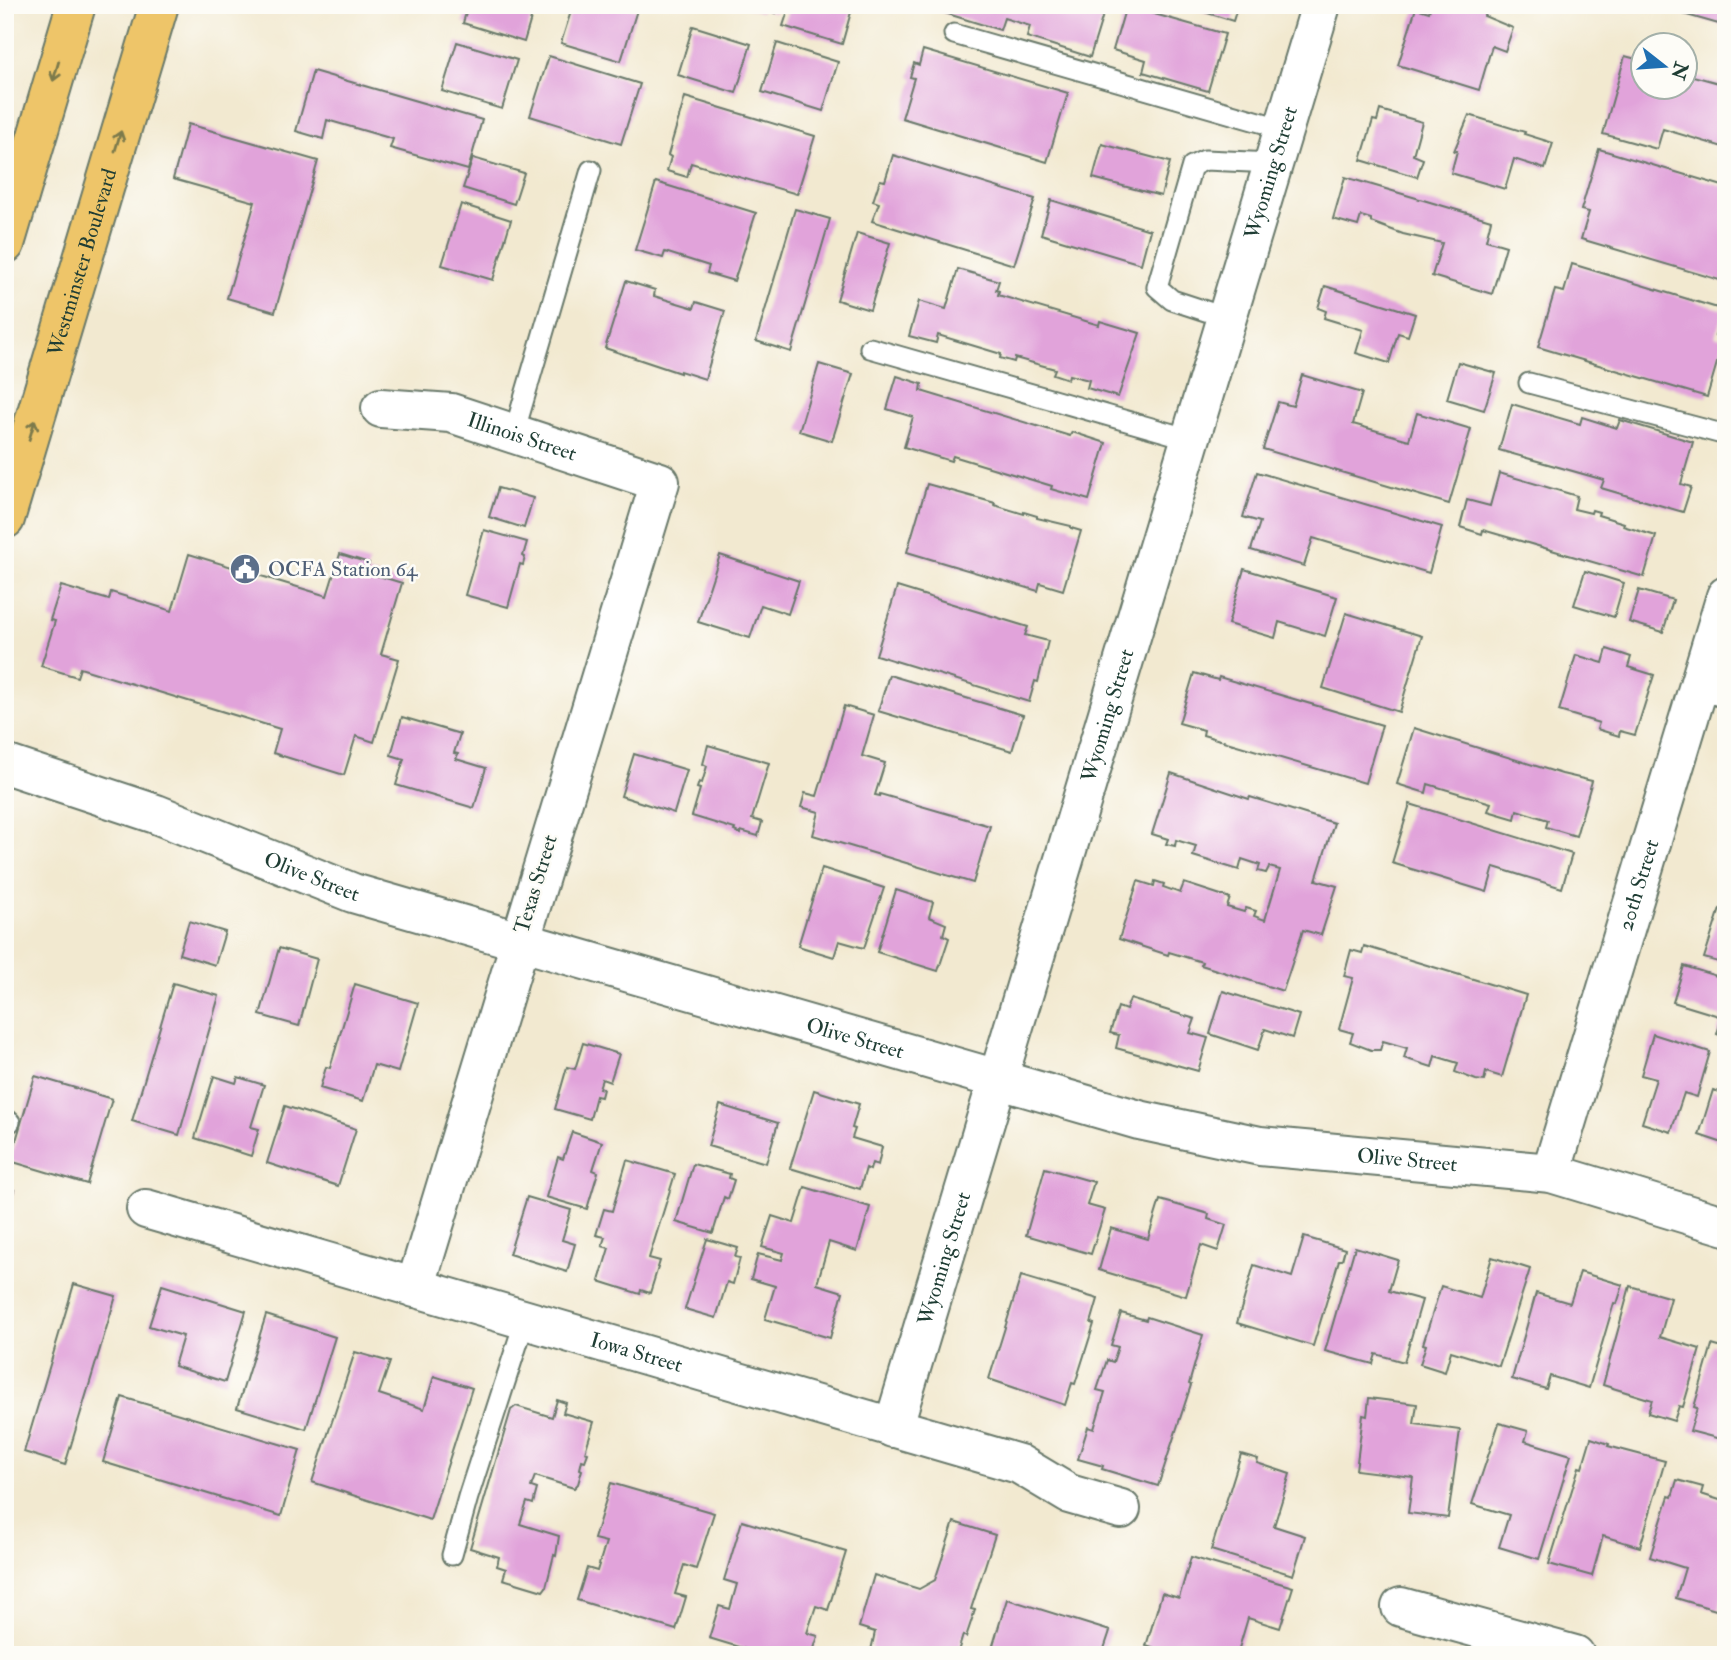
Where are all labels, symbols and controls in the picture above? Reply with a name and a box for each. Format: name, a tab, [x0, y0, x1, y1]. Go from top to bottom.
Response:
north arrow	[1630, 32, 1700, 102]
text: N	[1665, 58, 1694, 83]
one-way arrow	[49, 59, 62, 81]
street label: Wyoming Street	[1238, 103, 1303, 243]
one-way arrow	[112, 131, 125, 153]
street label: Westminster Boulevard	[41, 165, 123, 360]
street label: Illinois Street	[464, 406, 580, 467]
one-way arrow	[26, 419, 39, 441]
public building icon: OCFA Station 64	[228, 552, 262, 586]
place label: OCFA Station 64	[268, 556, 419, 583]
street label: Wyoming Street	[1074, 645, 1140, 786]
street label: Texas Street	[508, 831, 564, 937]
street label: 20th Street	[1612, 836, 1665, 934]
street label: Olive Street	[260, 845, 363, 908]
street label: Olive Street	[803, 1011, 907, 1065]
street label: Olive Street	[1356, 1142, 1459, 1178]
street label: Wyoming Street	[911, 1188, 977, 1329]
street label: Iowa Street	[587, 1326, 686, 1379]

